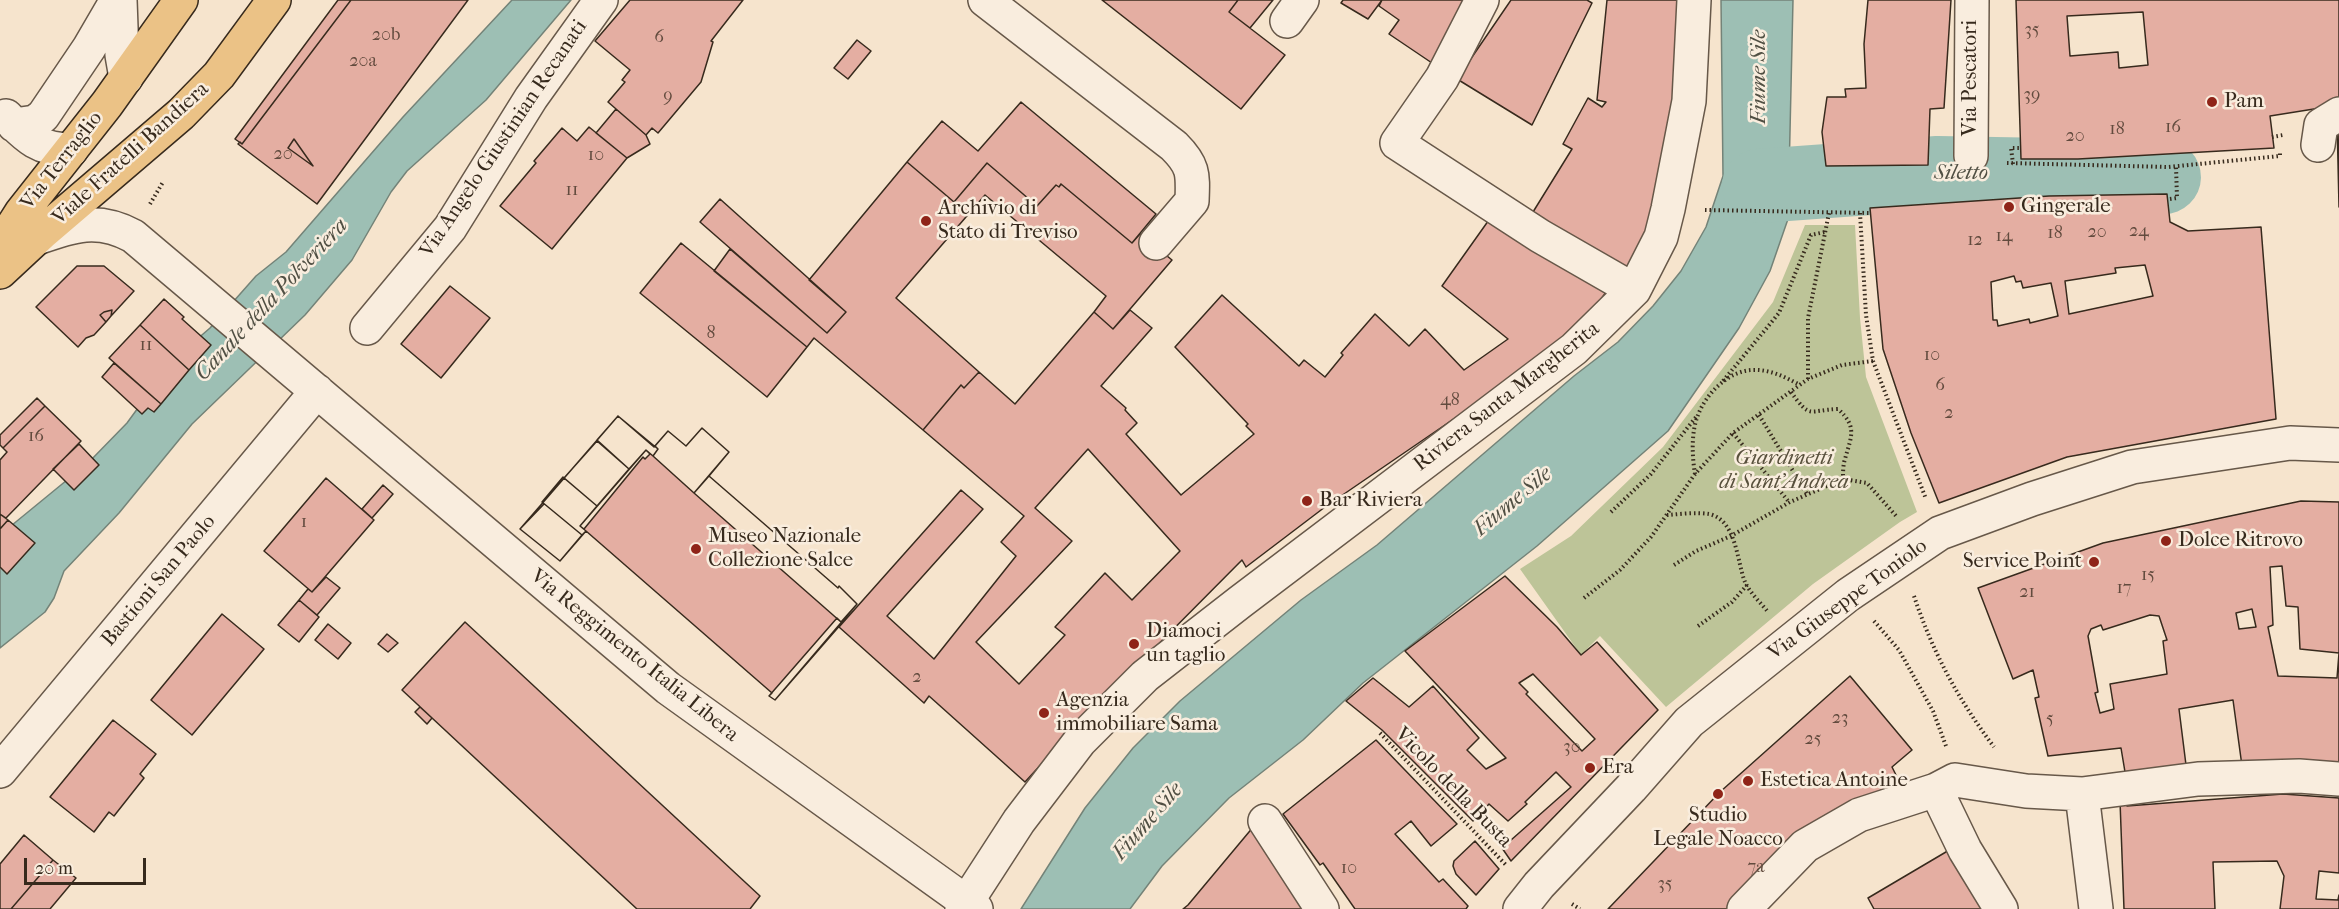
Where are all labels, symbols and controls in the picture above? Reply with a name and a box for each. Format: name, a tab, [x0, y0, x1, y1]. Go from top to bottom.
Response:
street label: Via Angelo Giustinian Recanati	[415, 15, 593, 263]
street label: Via Pescatori	[1958, 20, 1984, 136]
house number: 35	[2024, 20, 2040, 42]
house number: 20b	[372, 25, 400, 47]
house number: 6	[654, 27, 664, 49]
water label: Fiume Sile	[1747, 30, 1773, 124]
house number: 20a	[349, 51, 377, 73]
street label: Viale Fratelli Bandiera	[47, 77, 215, 231]
house number: 39	[2024, 85, 2040, 107]
house number: 9	[663, 86, 673, 108]
place label: Pam	[2224, 89, 2264, 115]
marker: Pam	[2205, 95, 2219, 109]
street label: Via Terraglio	[16, 107, 108, 215]
house number: 16	[2165, 117, 2181, 139]
house number: 18	[2109, 119, 2125, 141]
house number: 20	[2065, 126, 2085, 148]
house number: 20	[273, 144, 293, 166]
house number: 10	[588, 145, 604, 167]
water label: Siletto	[1934, 161, 1988, 187]
house number: 11	[566, 180, 578, 202]
place label: Gingerale	[2021, 194, 2111, 220]
place label: Archivio di Stato di Treviso	[938, 196, 1078, 246]
marker: Gingerale	[2002, 200, 2016, 214]
water label: Canale della Polveriera	[190, 213, 354, 387]
marker: Archivio di Stato di Treviso	[919, 214, 933, 228]
house number: 24	[2129, 221, 2149, 243]
house number: 20	[2087, 222, 2107, 244]
house number: 18	[2047, 223, 2063, 245]
house number: 14	[1995, 226, 2013, 248]
house number: 12	[1967, 230, 1983, 252]
street label: Riviera Santa Margherita	[1409, 317, 1605, 477]
house number: 8	[706, 323, 716, 345]
house number: 11	[140, 335, 152, 357]
house number: 10	[1924, 345, 1940, 367]
house number: 6	[1935, 375, 1945, 397]
house number: 48	[1440, 390, 1460, 412]
house number: 2	[1944, 403, 1954, 425]
house number: 16	[28, 426, 44, 448]
park label: Giardinetti di Sant'Andrea	[1719, 446, 1849, 496]
water label: Fiume Sile	[1469, 462, 1557, 542]
place label: Bar Riviera	[1319, 488, 1422, 514]
marker: Bar Riviera	[1300, 494, 1314, 508]
street label: Bastioni San Paolo	[97, 510, 221, 652]
house number: 1	[301, 512, 307, 534]
place label: Museo Nazionale Collezione Salce	[708, 524, 861, 574]
place label: Dolce Ritrovo	[2178, 528, 2303, 554]
street label: Via Giuseppe Toniolo	[1764, 534, 1932, 666]
marker: Dolce Ritrovo	[2159, 534, 2173, 548]
marker: Museo Nazionale Collezione Salce	[689, 542, 703, 556]
place label: Service Point	[1963, 549, 2082, 575]
marker: Service Point	[2087, 555, 2101, 569]
street label: Via Reggimento Italia Libera	[525, 564, 743, 748]
house number: 15	[2141, 565, 2155, 587]
house number: 17	[2116, 578, 2132, 600]
house number: 21	[2019, 582, 2035, 604]
place label: Diamoci un taglio	[1146, 619, 1226, 669]
marker: Diamoci un taglio	[1127, 637, 1141, 651]
house number: 2	[912, 667, 922, 689]
place label: Agenzia immobiliare Sama	[1056, 688, 1218, 738]
marker: Agenzia immobiliare Sama	[1037, 706, 1051, 720]
house number: 23	[1832, 708, 1848, 730]
house number: 5	[2046, 709, 2054, 731]
street label: Vicolo della Busta	[1389, 722, 1517, 854]
house number: 25	[1804, 729, 1822, 751]
house number: 30	[1563, 737, 1581, 759]
place label: Era	[1602, 755, 1633, 781]
marker: Era	[1583, 761, 1597, 775]
place label: Estetica Antoine	[1760, 768, 1908, 794]
marker: Estetica Antoine	[1741, 774, 1755, 788]
water label: Fiume Sile	[1107, 778, 1189, 866]
marker: Studio Legale Noacco	[1711, 787, 1725, 801]
place label: Studio Legale Noacco	[1653, 803, 1783, 853]
scale bar	[27, 846, 148, 884]
house number: 7a	[1747, 857, 1765, 879]
text: 20 m	[35, 858, 73, 879]
house number: 10	[1341, 858, 1357, 880]
house number: 35	[1657, 874, 1673, 896]

